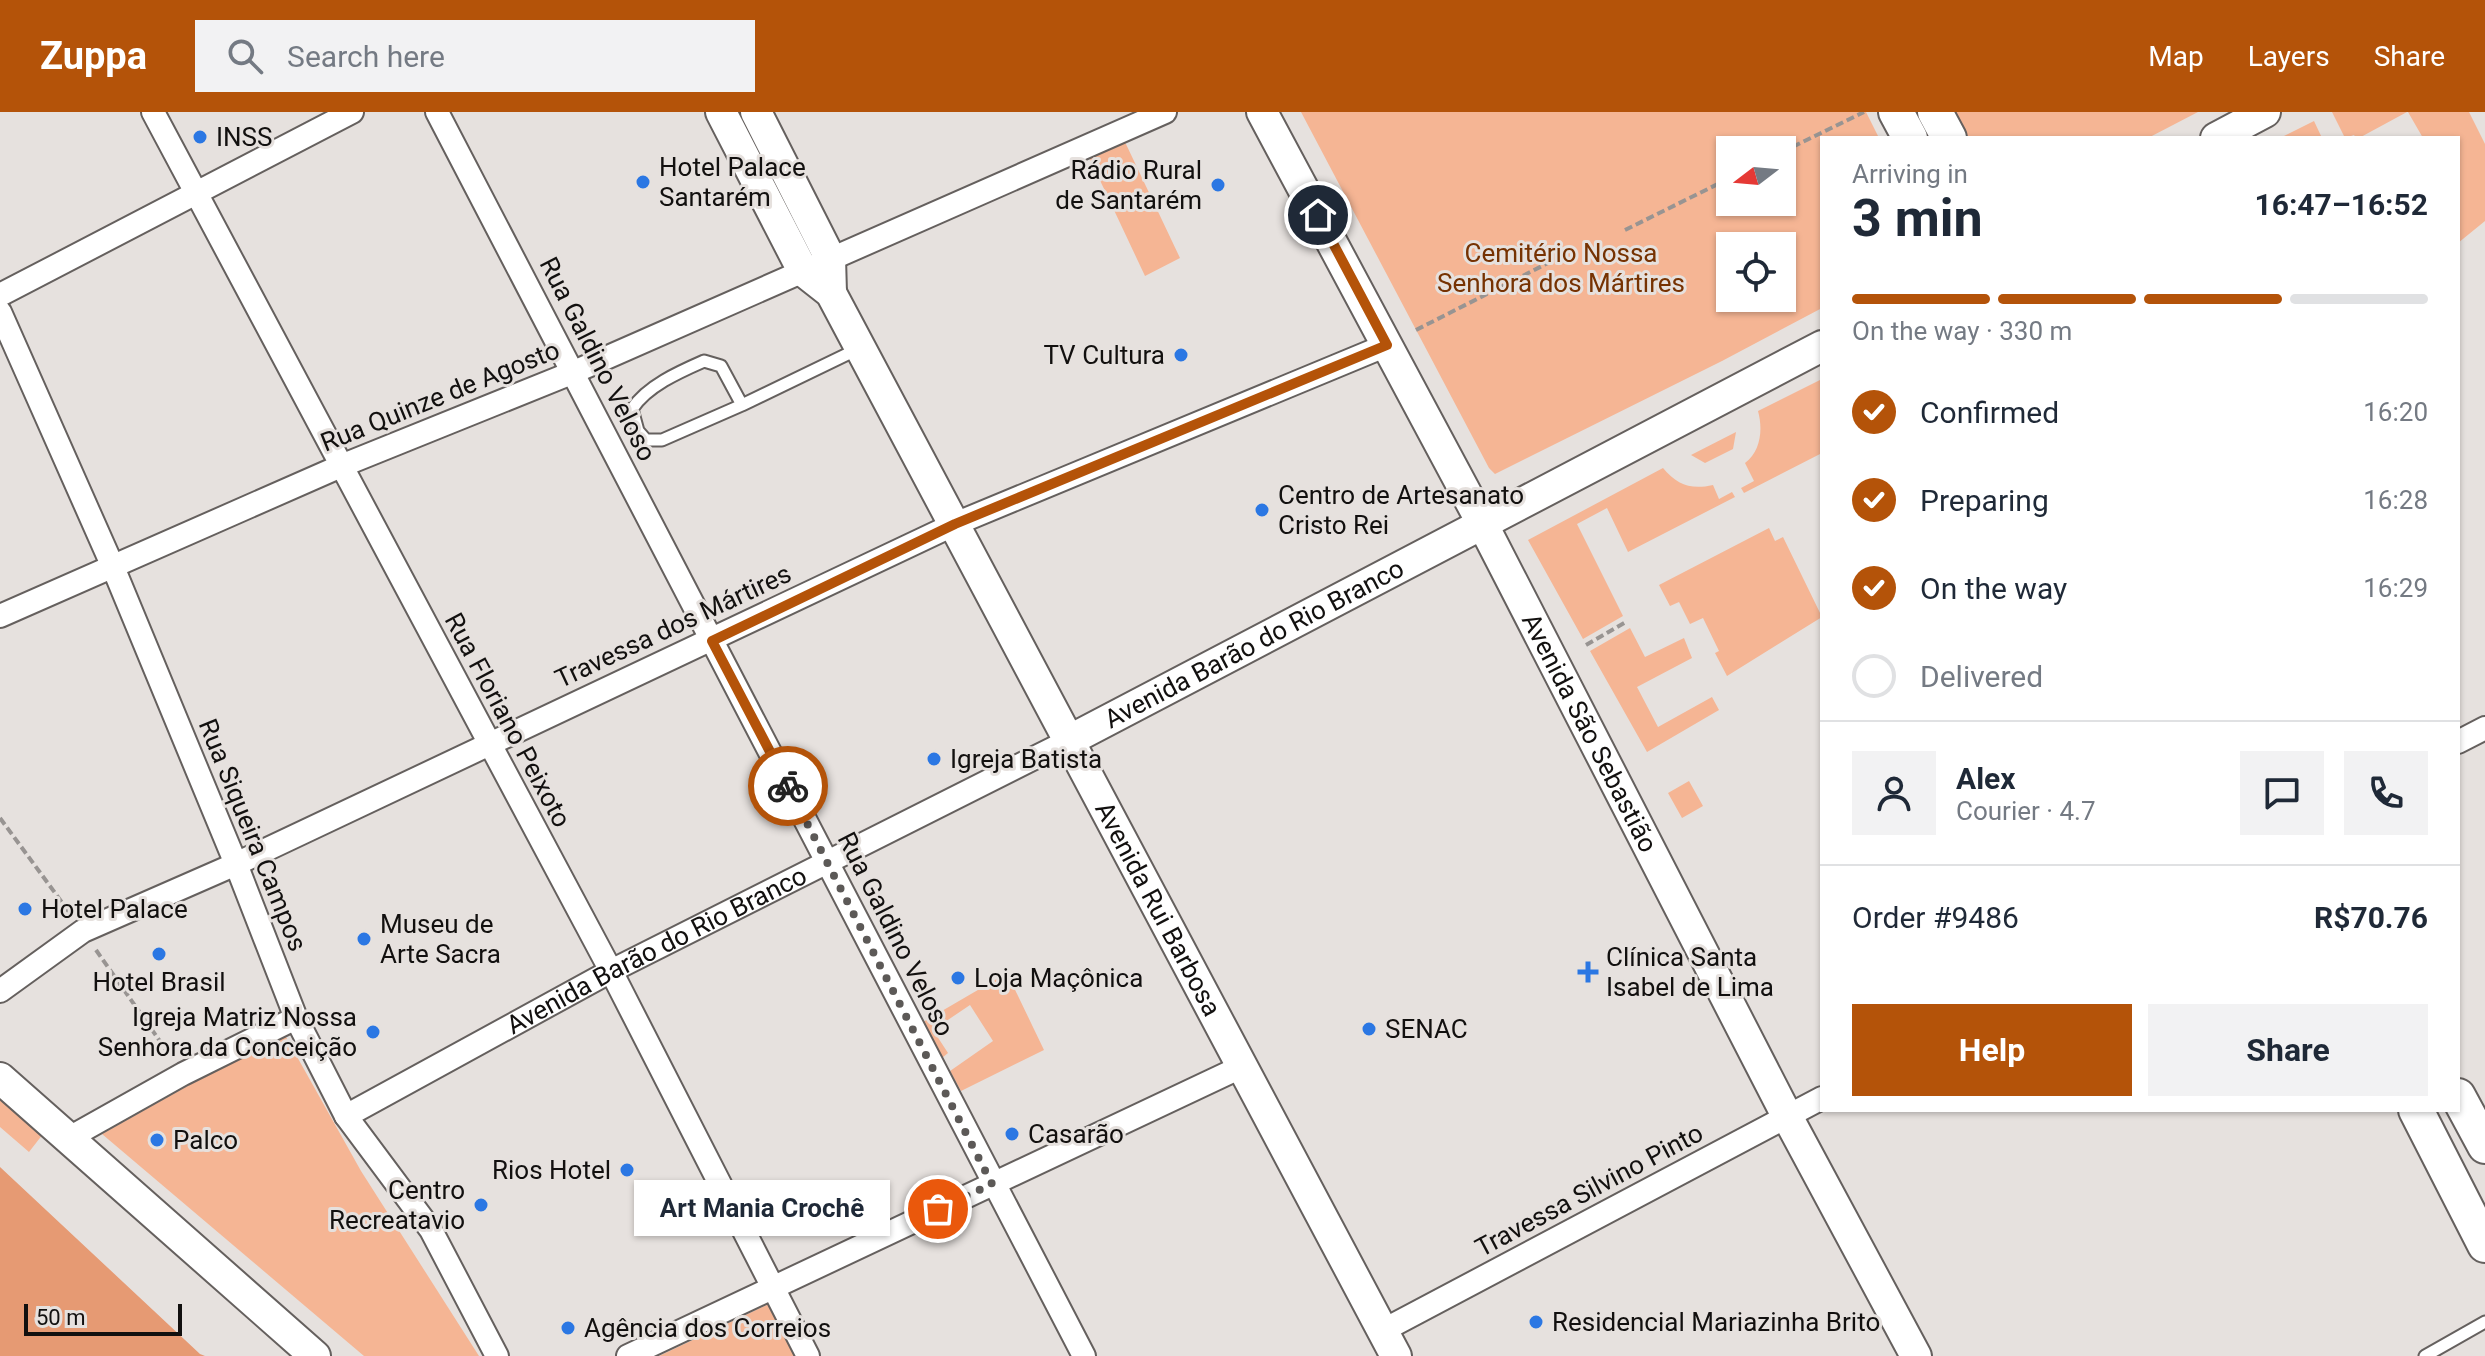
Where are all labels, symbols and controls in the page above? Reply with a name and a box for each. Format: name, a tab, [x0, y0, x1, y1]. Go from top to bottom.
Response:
search box	[195, 20, 755, 92]
text: Zuppa	[40, 34, 147, 78]
icon: search	[223, 34, 267, 78]
text: Search here	[287, 39, 445, 74]
text: Map	[2148, 40, 2204, 73]
text: Layers	[2248, 40, 2330, 73]
text: Share	[2374, 40, 2445, 73]
place label: INSS	[216, 122, 273, 152]
marker: INSS	[191, 128, 209, 146]
north arrow	[1716, 136, 1796, 216]
map controls	[1716, 136, 1796, 312]
place label: Hotel Palace Santarém	[659, 152, 806, 212]
place label: Rádio Rural de Santarém	[1055, 155, 1202, 215]
text: Arriving in	[1852, 159, 1968, 189]
marker: Hotel Palace Santarém	[634, 173, 652, 191]
marker: Rádio Rural de Santarém	[1209, 176, 1227, 194]
pin	[1284, 181, 1352, 249]
text: 16:47–16:52	[2254, 187, 2428, 222]
text: 3 min	[1852, 188, 1983, 249]
icon: home	[1296, 193, 1340, 237]
button: locate	[1716, 232, 1796, 312]
park label: Cemitério Nossa Senhora dos Mártires	[1437, 238, 1685, 298]
street label: Rua Galdino Veloso	[534, 252, 662, 466]
text: On the way · 330 m	[1852, 316, 2072, 346]
street label: Rua Quinze de Agosto	[316, 334, 564, 458]
place label: TV Cultura	[1043, 340, 1165, 370]
marker: TV Cultura	[1172, 346, 1190, 364]
icon: check	[1852, 390, 1896, 434]
text: Confirmed	[1920, 395, 2059, 430]
text: 16:20	[2363, 397, 2428, 427]
icon: check	[1852, 478, 1896, 522]
place label: Centro de Artesanato Cristo Rei	[1278, 480, 1524, 540]
text: Preparing	[1920, 483, 2049, 518]
text: 16:28	[2363, 485, 2428, 515]
marker: Centro de Artesanato Cristo Rei	[1253, 501, 1271, 519]
street label: Avenida Barão do Rio Branco	[1099, 553, 1409, 734]
street label: Travessa dos Mártires	[550, 558, 796, 694]
icon: check	[1852, 566, 1896, 610]
text: On the way	[1920, 571, 2067, 606]
text: 16:29	[2363, 573, 2428, 603]
street label: Rua Floriano Peixoto	[439, 608, 577, 832]
street label: Avenida São Sebastião	[1516, 608, 1664, 857]
text: Delivered	[1920, 659, 2043, 694]
street label: Rua Siqueira Campos	[193, 715, 313, 955]
place label: Igreja Batista	[950, 744, 1102, 774]
courier	[748, 746, 828, 826]
marker: Igreja Batista	[925, 750, 943, 768]
button: person	[1852, 751, 1936, 835]
button: chat	[2240, 751, 2324, 835]
button: phone	[2344, 751, 2428, 835]
text: Alex	[1956, 761, 2016, 796]
icon: bike	[766, 764, 810, 808]
text: Courier · 4.7	[1956, 796, 2096, 826]
street label: Avenida Rui Barbosa	[1089, 797, 1227, 1021]
street label: Rua Galdino Veloso	[832, 827, 960, 1041]
street label: Avenida Barão do Rio Branco	[501, 860, 811, 1040]
place label: Hotel Palace	[41, 894, 188, 924]
marker: Hotel Palace	[16, 900, 34, 918]
text: Order #9486	[1852, 900, 2019, 935]
text: R$70.76	[2314, 900, 2428, 935]
place label: Museu de Arte Sacra	[380, 909, 501, 969]
marker: Museu de Arte Sacra	[355, 930, 373, 948]
place label: Clínica Santa Isabel de Lima	[1606, 942, 1774, 1002]
marker: Hotel Brasil	[150, 945, 168, 963]
marker: Clínica Santa Isabel de Lima	[1577, 961, 1599, 983]
place label: Loja Maçônica	[974, 963, 1143, 993]
place label: Hotel Brasil	[92, 967, 226, 997]
marker: Loja Maçônica	[949, 969, 967, 987]
place label: Igreja Matriz Nossa Senhora da Conceição	[98, 1002, 357, 1062]
button: Help	[1852, 1004, 2132, 1096]
button: Share	[2148, 1004, 2428, 1096]
place label: SENAC	[1385, 1014, 1468, 1044]
marker: SENAC	[1360, 1020, 1378, 1038]
marker: Igreja Matriz Nossa Senhora da Conceição	[364, 1023, 382, 1041]
street label: Travessa Silvino Pinto	[1470, 1117, 1708, 1263]
place label: Casarão	[1028, 1119, 1124, 1149]
place label: Palco	[173, 1125, 238, 1155]
marker: Casarão	[1003, 1125, 1021, 1143]
marker: Palco	[148, 1131, 166, 1149]
place label: Rios Hotel	[492, 1155, 611, 1185]
marker: Rios Hotel	[618, 1161, 636, 1179]
place label: Centro Recreatavio	[329, 1175, 465, 1235]
pin	[904, 1175, 972, 1243]
callout: Art Mania Crochê	[634, 1181, 890, 1237]
icon: bag	[916, 1187, 960, 1231]
text: Art Mania Crochê	[660, 1193, 864, 1223]
marker: Centro Recreatavio	[472, 1196, 490, 1214]
scale bar	[24, 1300, 182, 1336]
text: 50 m	[36, 1305, 85, 1330]
place label: Residencial Mariazinha Brito	[1552, 1307, 1880, 1337]
place label: Agência dos Correios	[584, 1313, 831, 1343]
marker: Residencial Mariazinha Brito	[1527, 1313, 1545, 1331]
marker: Agência dos Correios	[559, 1319, 577, 1337]

